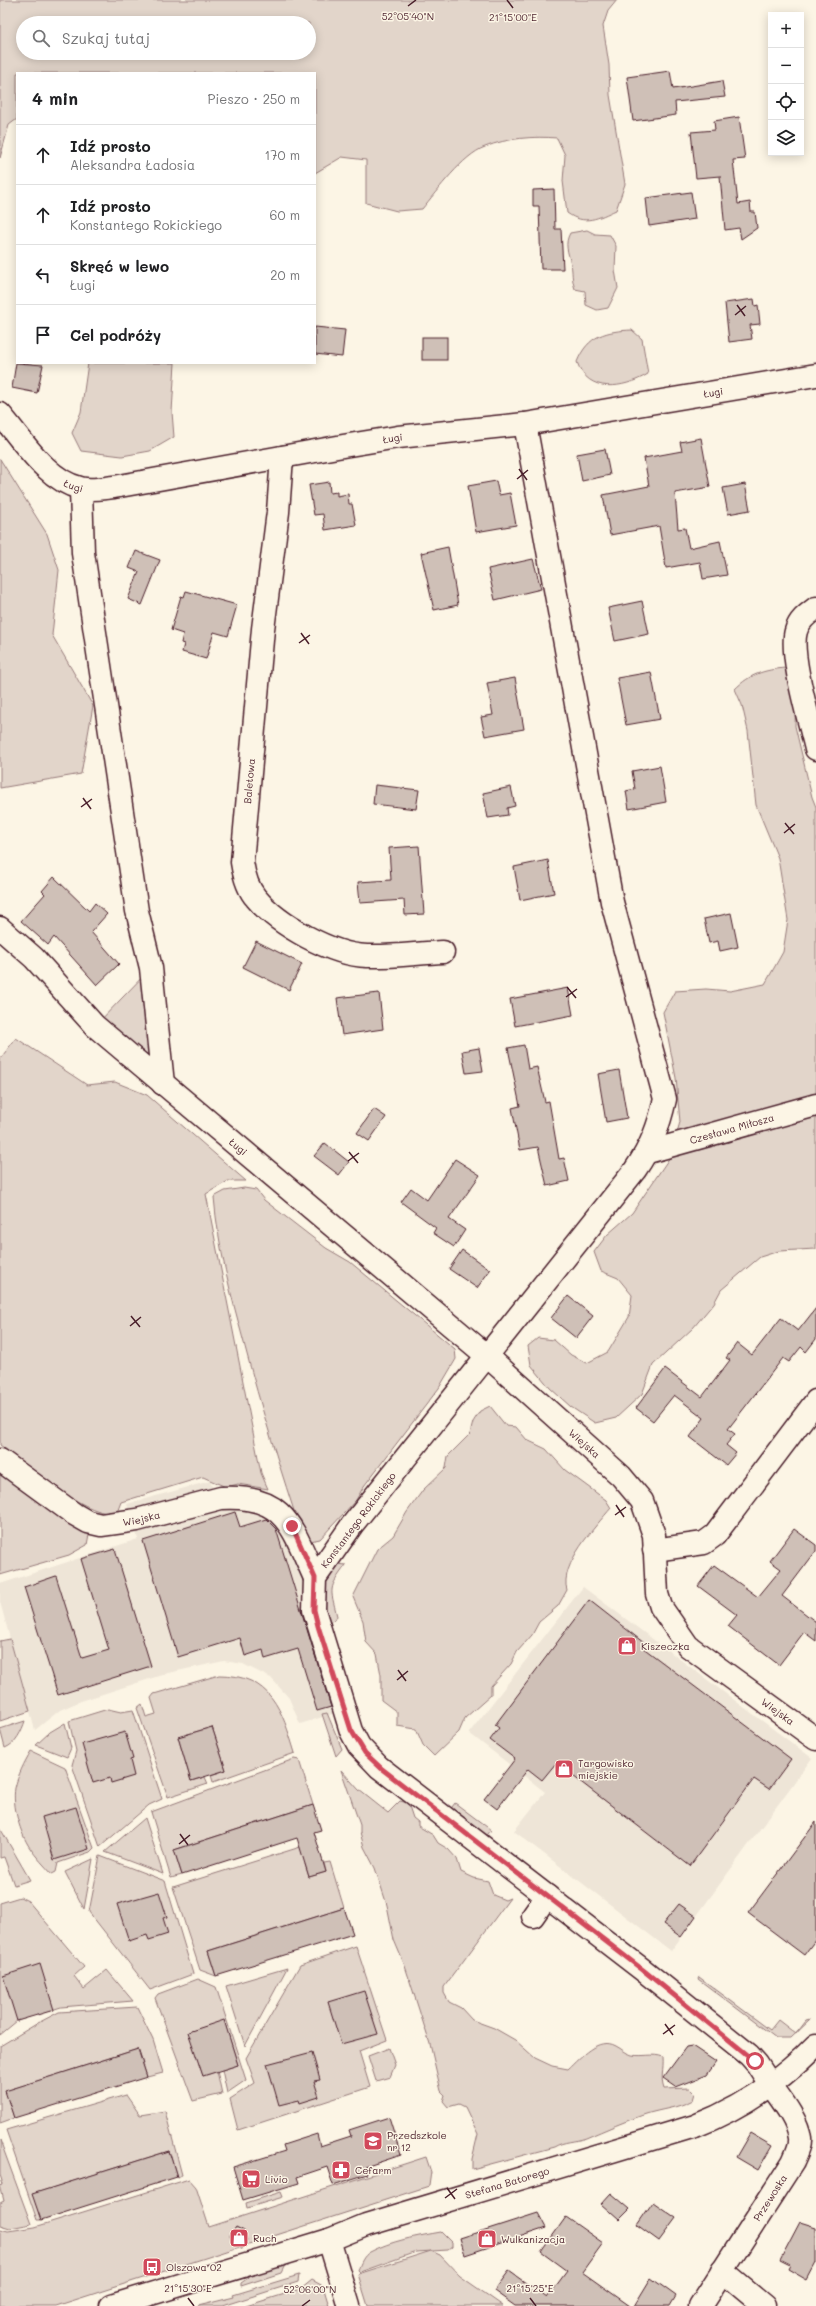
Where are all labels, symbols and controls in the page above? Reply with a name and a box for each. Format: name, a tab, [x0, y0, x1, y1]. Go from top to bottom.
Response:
text: 52°05'40"N	[382, 9, 434, 23]
text: 21°15'00"E	[489, 10, 537, 24]
map controls	[768, 12, 804, 156]
button: +	[768, 12, 804, 48]
search box	[16, 16, 316, 60]
icon: search	[30, 27, 52, 49]
text: Szukaj tutaj	[62, 28, 150, 48]
button: −	[768, 48, 804, 84]
button: locate	[768, 84, 804, 120]
text: 4 min	[32, 87, 78, 109]
text: Pieszo · 250 m	[207, 90, 300, 107]
button: layers	[768, 120, 804, 156]
text: Idź prosto	[70, 136, 151, 156]
icon: ahead	[32, 144, 54, 166]
text: 170 m	[264, 146, 300, 163]
text: Aleksandra Ładosia	[70, 156, 195, 173]
text: Idź prosto	[70, 196, 151, 216]
icon: ahead	[32, 204, 54, 226]
text: 60 m	[270, 206, 300, 223]
text: Konstantego Rokickiego	[70, 216, 222, 233]
text: Skręć w lewo	[70, 256, 169, 276]
icon: left	[32, 264, 54, 286]
text: 20 m	[270, 266, 300, 283]
text: Ługi	[70, 276, 95, 293]
icon: arrive	[32, 324, 54, 346]
text: Cel podróży	[70, 325, 161, 345]
street label: Ługi	[702, 384, 724, 401]
street label: Ługi	[382, 430, 403, 446]
street label: Ługi	[61, 476, 84, 496]
street label: Baletowa	[240, 758, 258, 804]
street label: Czesława Miłosza	[688, 1110, 776, 1147]
street label: Ługi	[226, 1135, 250, 1158]
street label: Wiejska	[566, 1425, 603, 1461]
street label: Konstantego Rokickiego	[317, 1469, 399, 1571]
street label: Wiejska	[122, 1507, 162, 1529]
route end	[283, 1517, 301, 1535]
shop icon: Kiszeczka	[616, 1635, 638, 1657]
place label: Kiszeczka	[641, 1639, 690, 1653]
street label: Wiejska	[759, 1695, 797, 1728]
place label: Targowisko miejskie	[578, 1756, 634, 1782]
shop icon: Targowisko miejskie	[553, 1758, 575, 1780]
route start	[746, 2052, 764, 2070]
place label: Przedszkole nr 12	[387, 2128, 447, 2154]
school or university icon: Przedszkole nr 12	[362, 2130, 384, 2152]
pharmacy icon: Cefarm	[330, 2159, 352, 2181]
place label: Cefarm	[355, 2163, 391, 2177]
street label: Stefana Batorego	[463, 2163, 551, 2202]
supermarket icon: Livio	[240, 2168, 262, 2190]
place label: Livio	[265, 2172, 288, 2186]
street label: Przewoska	[750, 2172, 790, 2224]
shop icon: Ruch	[228, 2227, 250, 2249]
shop icon: Wulkanizacja	[476, 2228, 498, 2250]
place label: Ruch	[253, 2231, 277, 2245]
place label: Wulkanizacja	[501, 2232, 565, 2246]
bus stop icon: Olszowa 02	[141, 2256, 163, 2278]
place label: Olszowa 02	[166, 2260, 222, 2274]
text: 21°15'30"E	[164, 2281, 212, 2295]
text: 21°15'25"E	[506, 2281, 554, 2295]
text: 52°06'00"N	[284, 2282, 336, 2296]

